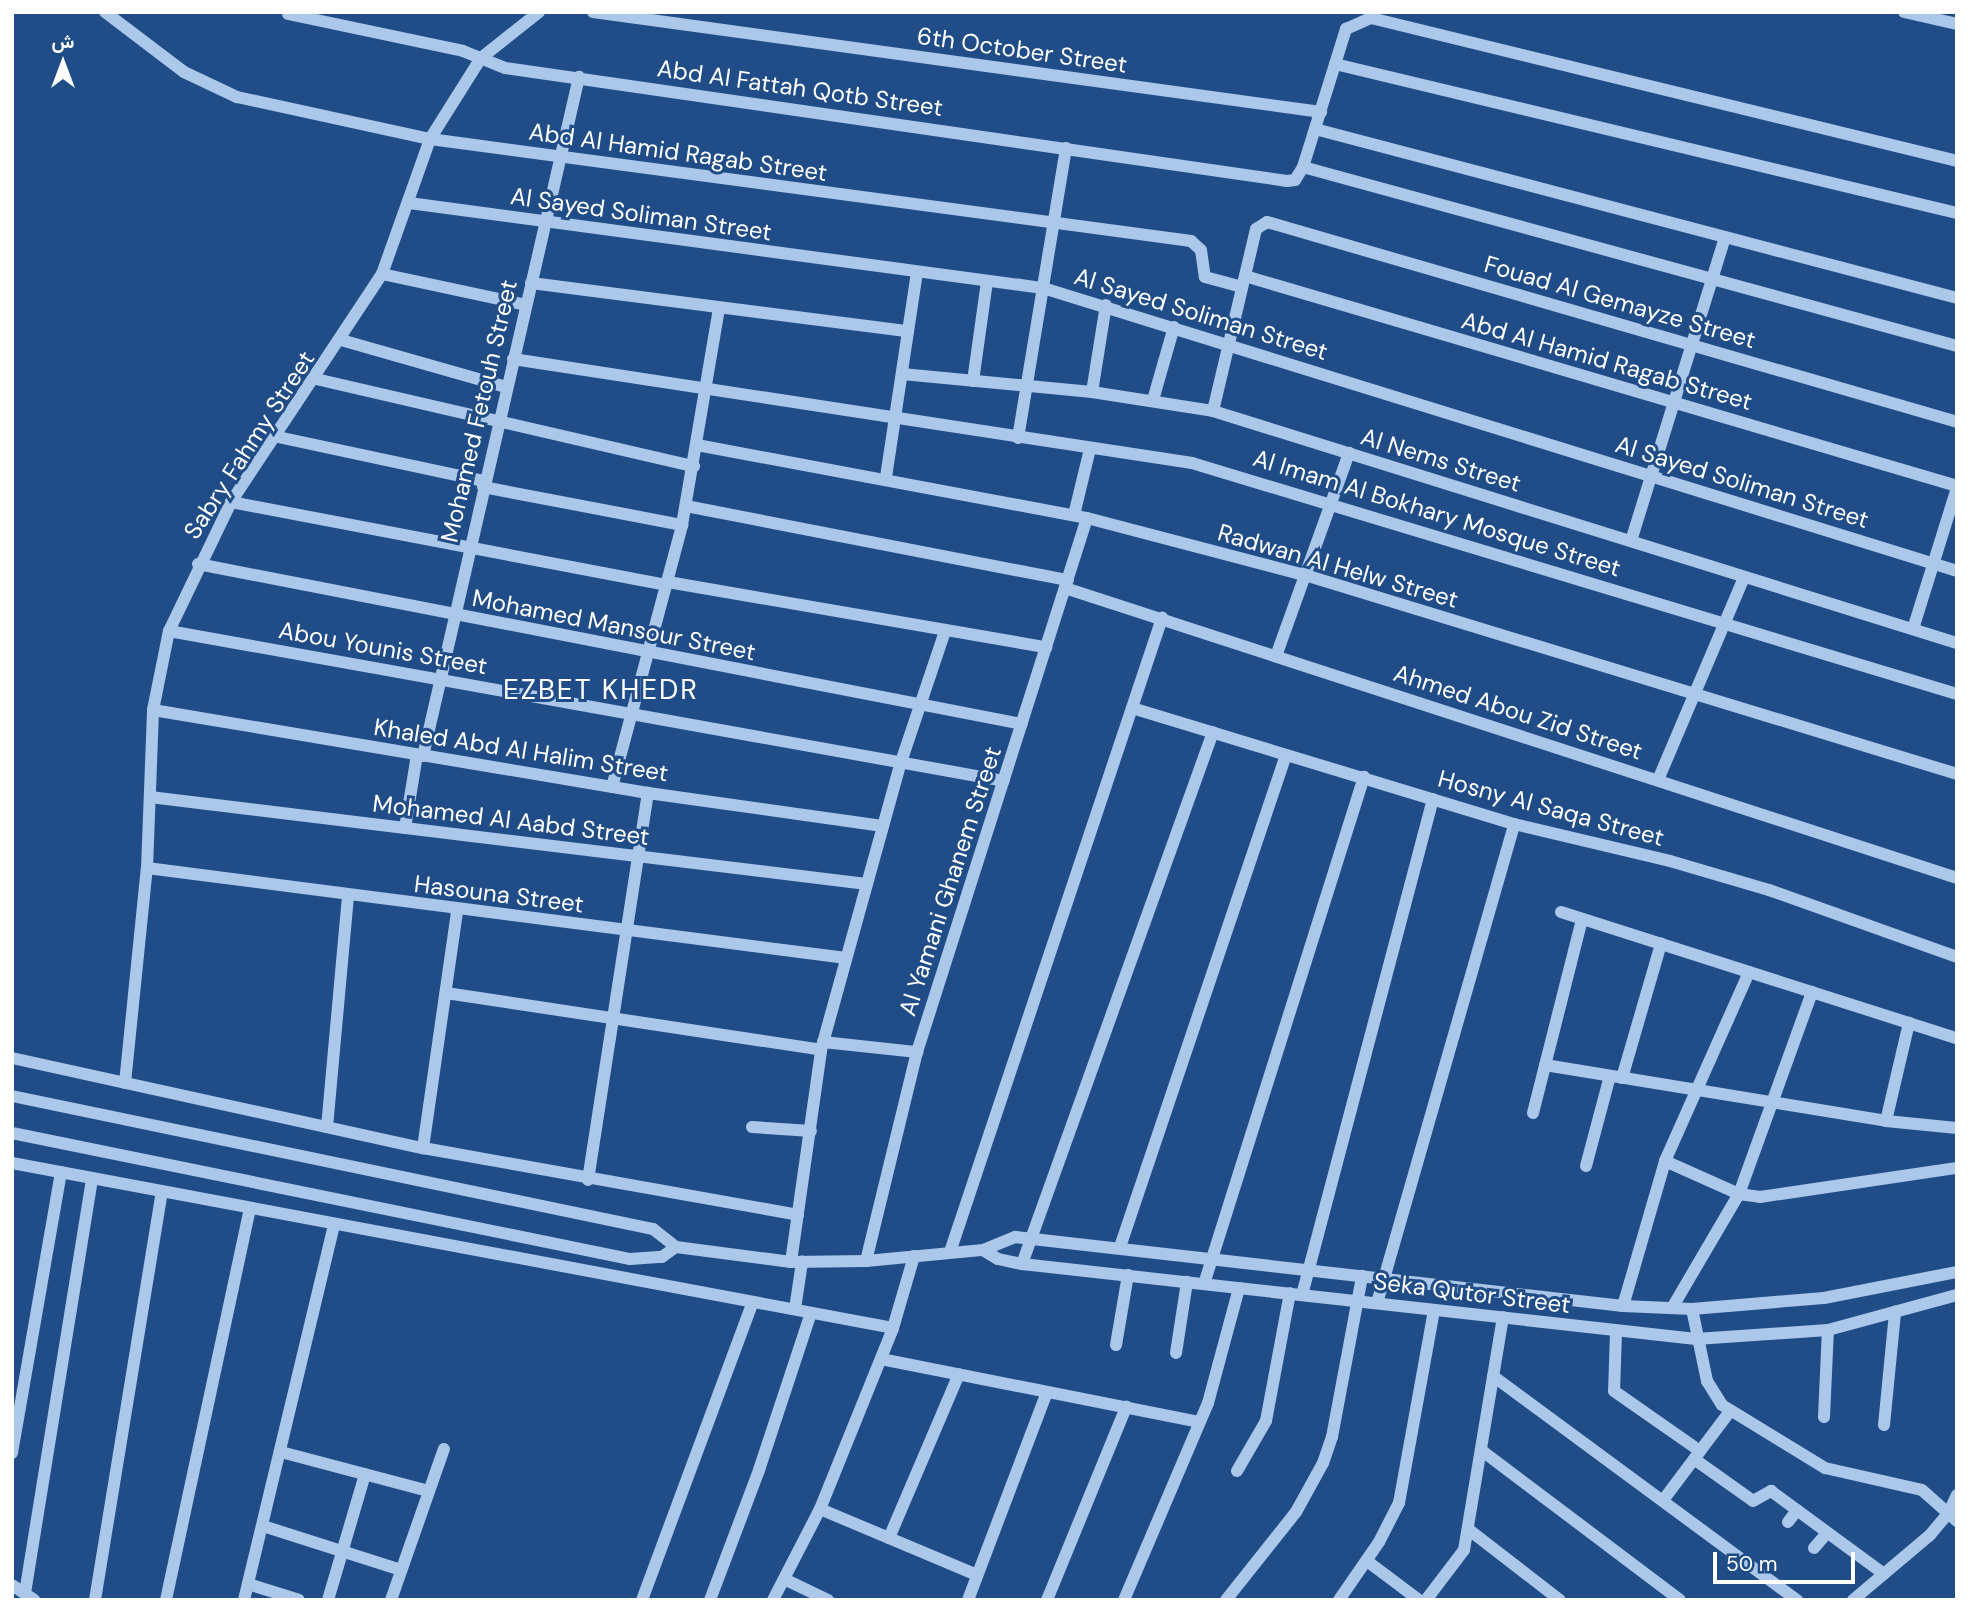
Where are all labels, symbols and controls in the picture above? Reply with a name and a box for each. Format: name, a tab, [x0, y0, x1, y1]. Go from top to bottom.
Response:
street label: 6th October Street	[915, 21, 1129, 79]
north arrow	[28, 28, 98, 98]
text: ش	[52, 29, 74, 54]
street label: Abd Al Fattah Qotb Street	[655, 54, 945, 122]
street label: Abd Al Hamid Ragab Street	[527, 117, 829, 187]
street label: Al Sayed Soliman Street	[509, 181, 773, 247]
street label: Fouad Al Gemayze Street	[1481, 249, 1759, 355]
street label: Al Sayed Soliman Street	[1071, 262, 1331, 366]
street label: Mohamed Fetouh Street	[435, 277, 523, 545]
street label: Abd Al Hamid Ragab Street	[1458, 306, 1756, 416]
street label: Sabry Fahmy Street	[177, 346, 321, 544]
street label: Al Nems Street	[1358, 422, 1524, 498]
street label: Al Sayed Soliman Street	[1612, 430, 1872, 534]
street label: Al Imam Al Bokhary Mosque Street	[1250, 443, 1624, 583]
street label: Radwan Al Helw Street	[1214, 518, 1462, 614]
street label: Mohamed Mansour Street	[470, 583, 758, 667]
street label: Abou Younis Street	[277, 615, 489, 681]
street label: Ahmed Abou Zid Street	[1390, 658, 1646, 766]
district label: EZBET KHEDR	[504, 673, 698, 707]
street label: Khaled Abd Al Halim Street	[372, 712, 670, 788]
street label: Al Yamani Ghanem Street	[893, 743, 1007, 1019]
street label: Hosny Al Saqa Street	[1435, 764, 1667, 852]
street label: Mohamed Al Aabd Street	[371, 789, 651, 851]
street label: Hasouna Street	[413, 869, 585, 919]
street label: Seka Qutor Street	[1372, 1267, 1572, 1319]
scale bar	[1717, 1538, 1859, 1582]
text: 50 m	[1726, 1550, 1777, 1578]

